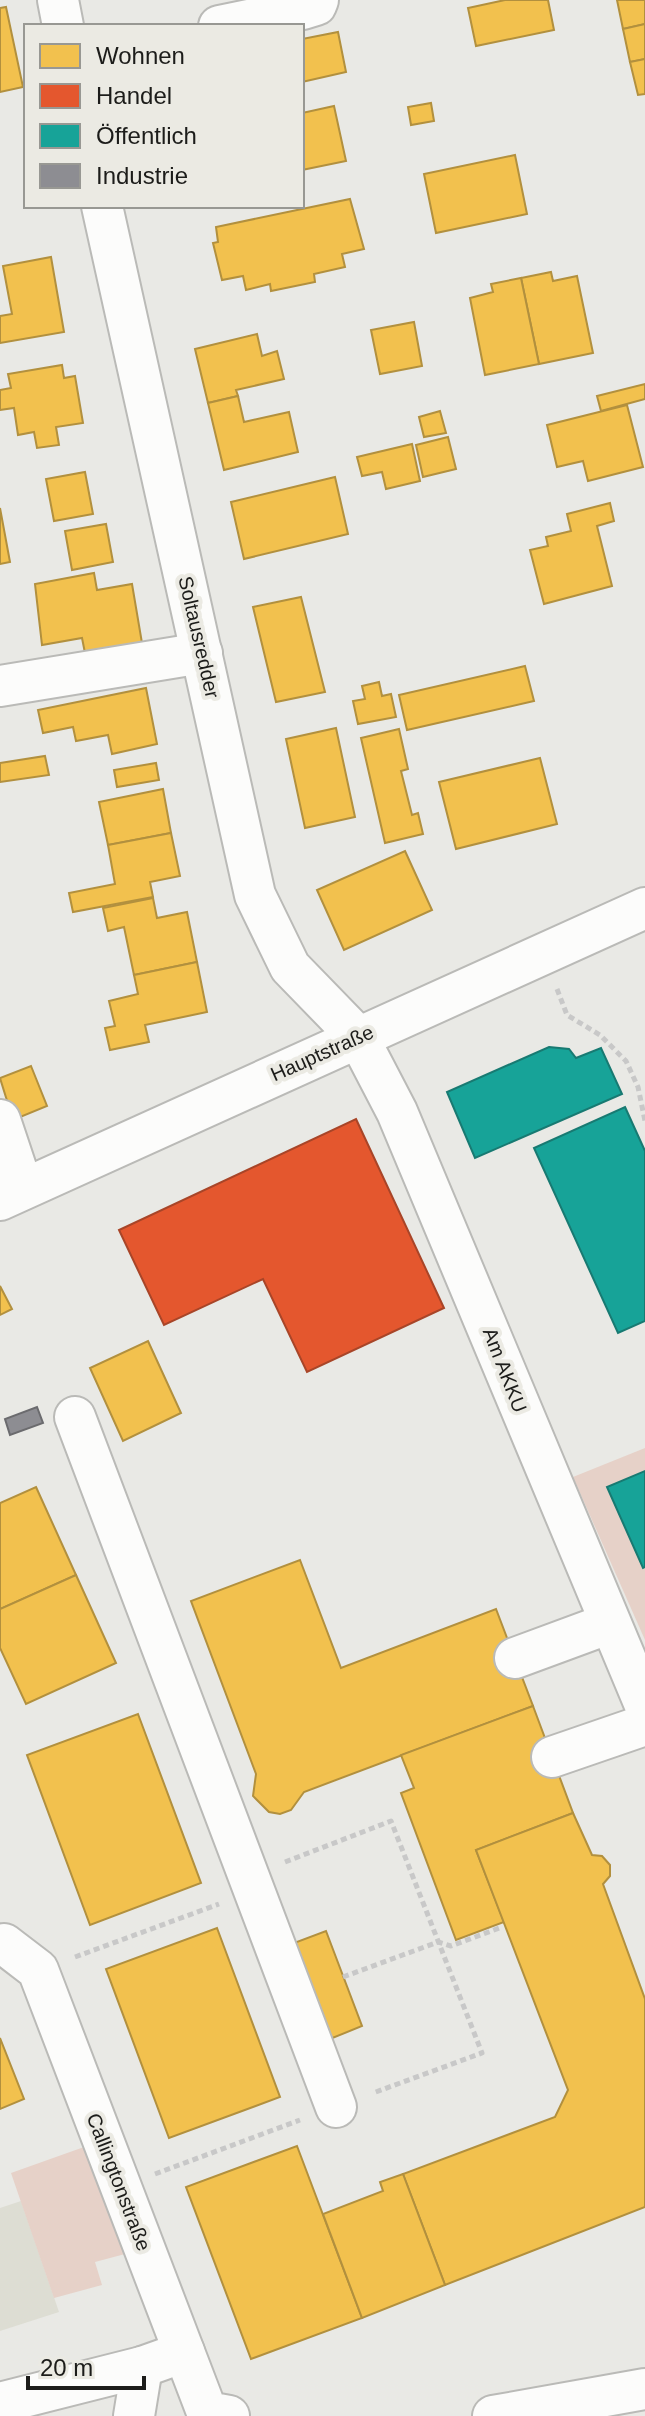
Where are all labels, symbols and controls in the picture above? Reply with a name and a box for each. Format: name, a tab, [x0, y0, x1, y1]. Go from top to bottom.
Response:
legend	[24, 24, 304, 208]
text: Wohnen	[96, 42, 185, 69]
text: Handel	[96, 82, 172, 109]
text: Öffentlich	[96, 122, 197, 149]
text: Industrie	[96, 162, 188, 189]
street label: Soltausredder	[174, 574, 224, 700]
street label: Hauptstraße	[267, 1021, 377, 1085]
street label: Am AKKU	[479, 1325, 531, 1415]
street label: Callingtonstraße	[83, 2110, 155, 2254]
scale bar	[28, 2340, 144, 2390]
text: 20 m	[40, 2354, 93, 2381]

